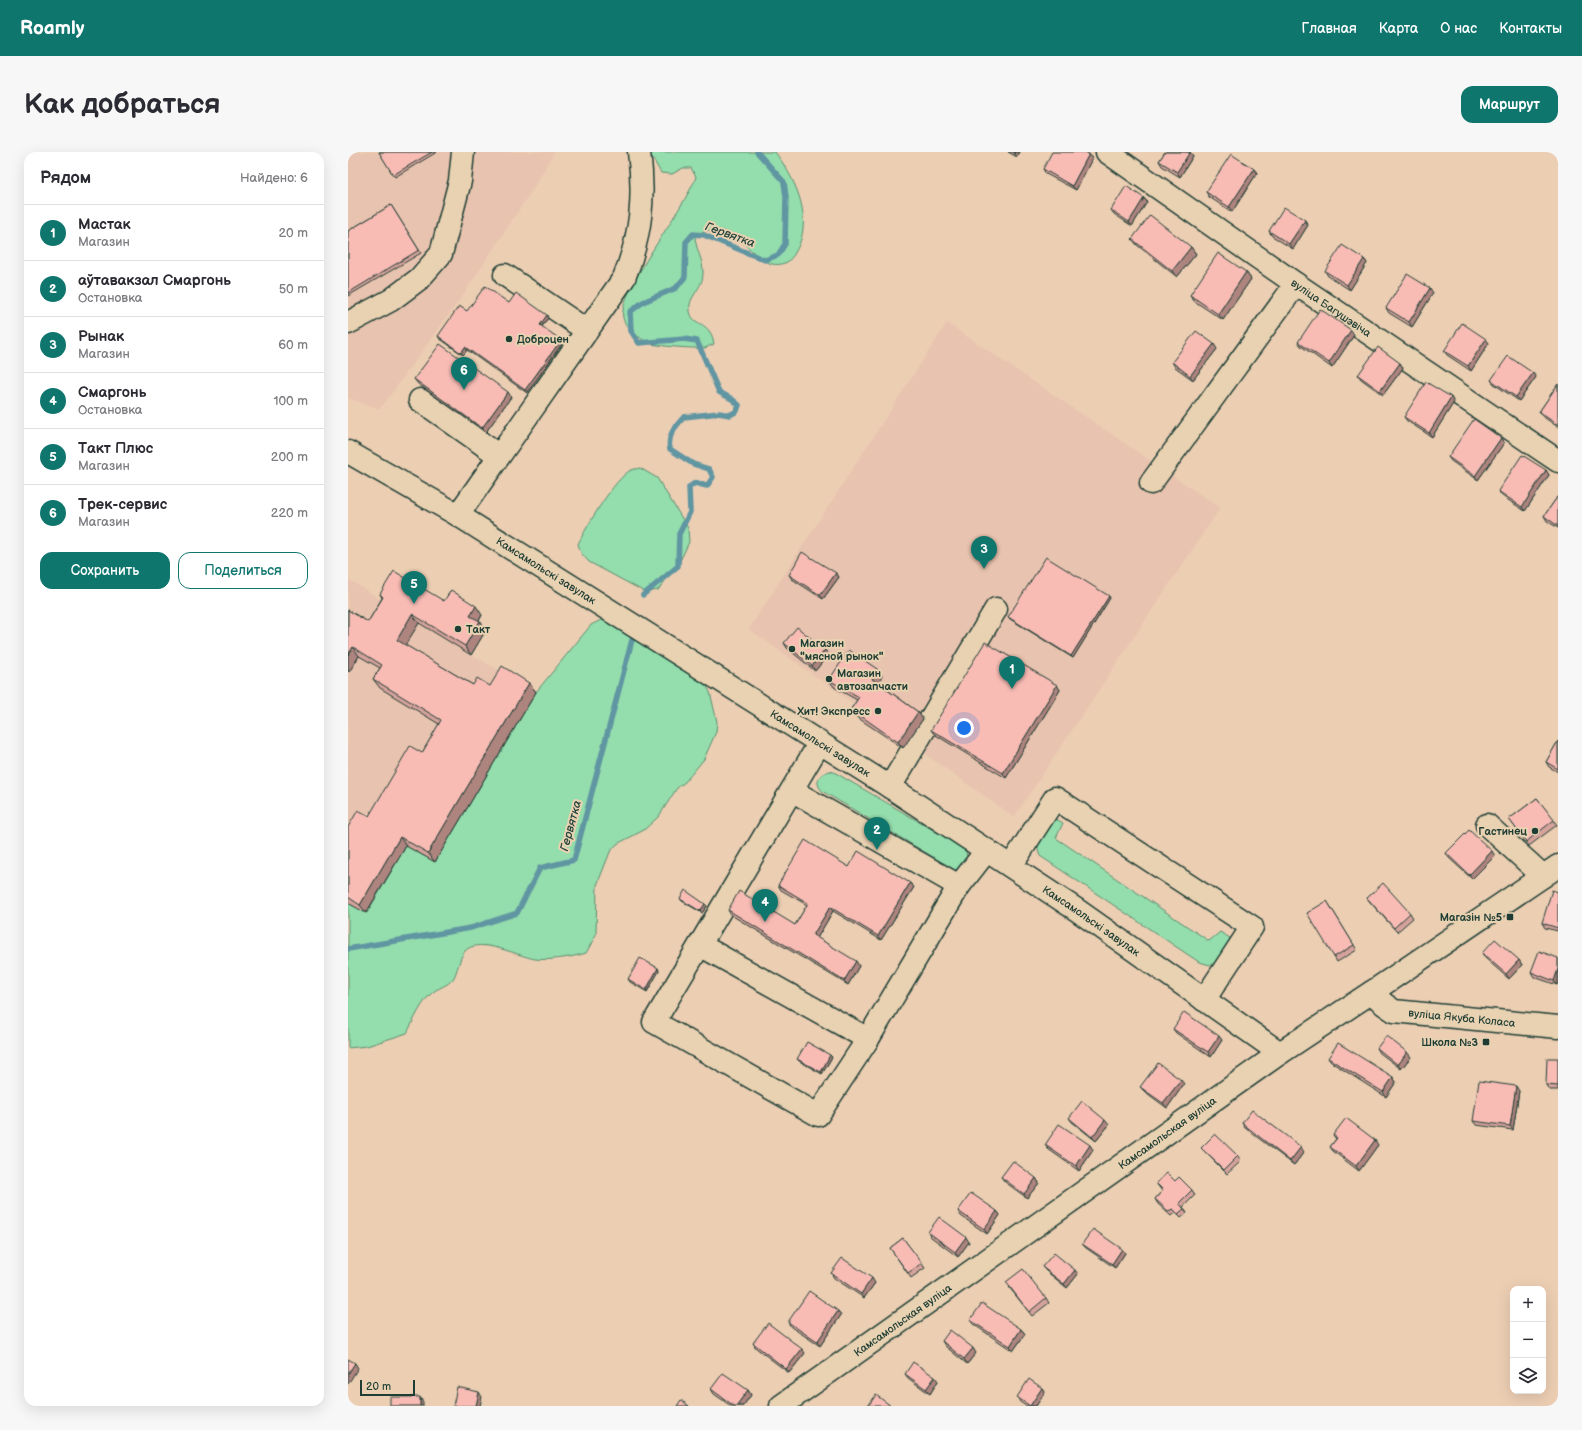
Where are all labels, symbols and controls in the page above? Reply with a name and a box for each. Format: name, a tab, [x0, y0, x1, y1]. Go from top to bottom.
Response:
text: Roamly	[20, 17, 84, 40]
text: Главная	[1302, 20, 1357, 37]
text: Карта	[1379, 20, 1418, 37]
text: О нас	[1440, 20, 1477, 37]
text: Контакты	[1499, 20, 1562, 37]
button: Маршрут	[1461, 86, 1558, 123]
text: Как добраться	[24, 88, 221, 121]
text: Рядом	[40, 168, 91, 188]
text: Найдено: 6	[240, 170, 308, 186]
text: Мастак	[78, 215, 131, 234]
water label: Гервятка	[703, 219, 757, 251]
text: 1	[50, 225, 56, 241]
text: 20 m	[278, 225, 308, 241]
text: Магазин	[78, 234, 130, 250]
text: аўтавакзал Смаргонь	[78, 271, 231, 290]
street label: вуліца Багушэвіча	[1288, 276, 1374, 340]
text: 2	[49, 281, 57, 297]
text: 50 m	[279, 281, 308, 297]
text: Остановка	[78, 290, 143, 306]
text: Рынак	[78, 327, 124, 346]
place label: Доброцен	[517, 333, 569, 346]
marker: Доброцен	[504, 334, 514, 344]
text: 3	[49, 337, 57, 353]
text: 60 m	[278, 337, 308, 353]
text: Магазин	[78, 346, 130, 362]
pin: 6	[451, 357, 477, 390]
text: Смаргонь	[78, 383, 146, 402]
text: 4	[49, 393, 57, 409]
text: 100 m	[273, 393, 308, 409]
text: Остановка	[78, 402, 143, 418]
text: Такт Плюс	[78, 439, 153, 458]
text: 5	[49, 449, 57, 465]
text: 200 m	[271, 449, 308, 465]
text: Магазин	[78, 458, 130, 474]
text: Трек-сервис	[78, 495, 167, 514]
text: 6	[49, 505, 57, 521]
text: 220 m	[271, 505, 308, 521]
text: Магазин	[78, 514, 130, 530]
street label: Камсамольскі завулак	[494, 534, 599, 607]
pin: 3	[971, 536, 997, 569]
button: Сохранить	[40, 552, 170, 589]
button: Поделиться	[178, 552, 308, 589]
pin: 5	[401, 571, 427, 604]
place label: Такт	[466, 623, 491, 636]
marker: Такт	[453, 624, 463, 634]
place label: Магазин "мясной рынок"	[800, 637, 884, 663]
marker: Магазин "мясной рынок"	[787, 644, 797, 654]
pin: 1	[999, 656, 1025, 689]
place label: Магазин автозапчасти	[837, 667, 908, 693]
marker: Магазин автозапчасти	[824, 674, 834, 684]
place label: Хит! Экспресс	[796, 705, 870, 718]
marker: Хит! Экспресс	[873, 706, 883, 716]
street label: Камсамольскі завулак	[768, 707, 873, 780]
your location	[954, 718, 974, 738]
water label: Гервятка	[557, 799, 585, 853]
pin: 2	[864, 817, 890, 850]
place label: Гастинец	[1478, 825, 1527, 838]
marker: Гастинец	[1530, 826, 1540, 836]
street label: Камсамольскі завулак	[1040, 883, 1143, 959]
pin: 4	[752, 889, 778, 922]
place label: Магазін №5	[1440, 911, 1503, 924]
marker: Магазін №5	[1505, 912, 1515, 922]
street label: вуліца Якуба Коласа	[1408, 1006, 1516, 1029]
place label: Школа №3	[1421, 1036, 1479, 1049]
marker: Школа №3	[1481, 1037, 1491, 1047]
street label: Камсамольская вуліца	[1116, 1093, 1219, 1172]
street label: Камсамольская вуліца	[851, 1281, 955, 1359]
map controls	[1510, 1286, 1546, 1394]
button: +	[1510, 1286, 1546, 1322]
button: −	[1510, 1322, 1546, 1358]
button: layers	[1510, 1358, 1546, 1394]
scale bar	[360, 1378, 415, 1397]
text: 20 m	[366, 1380, 391, 1393]

